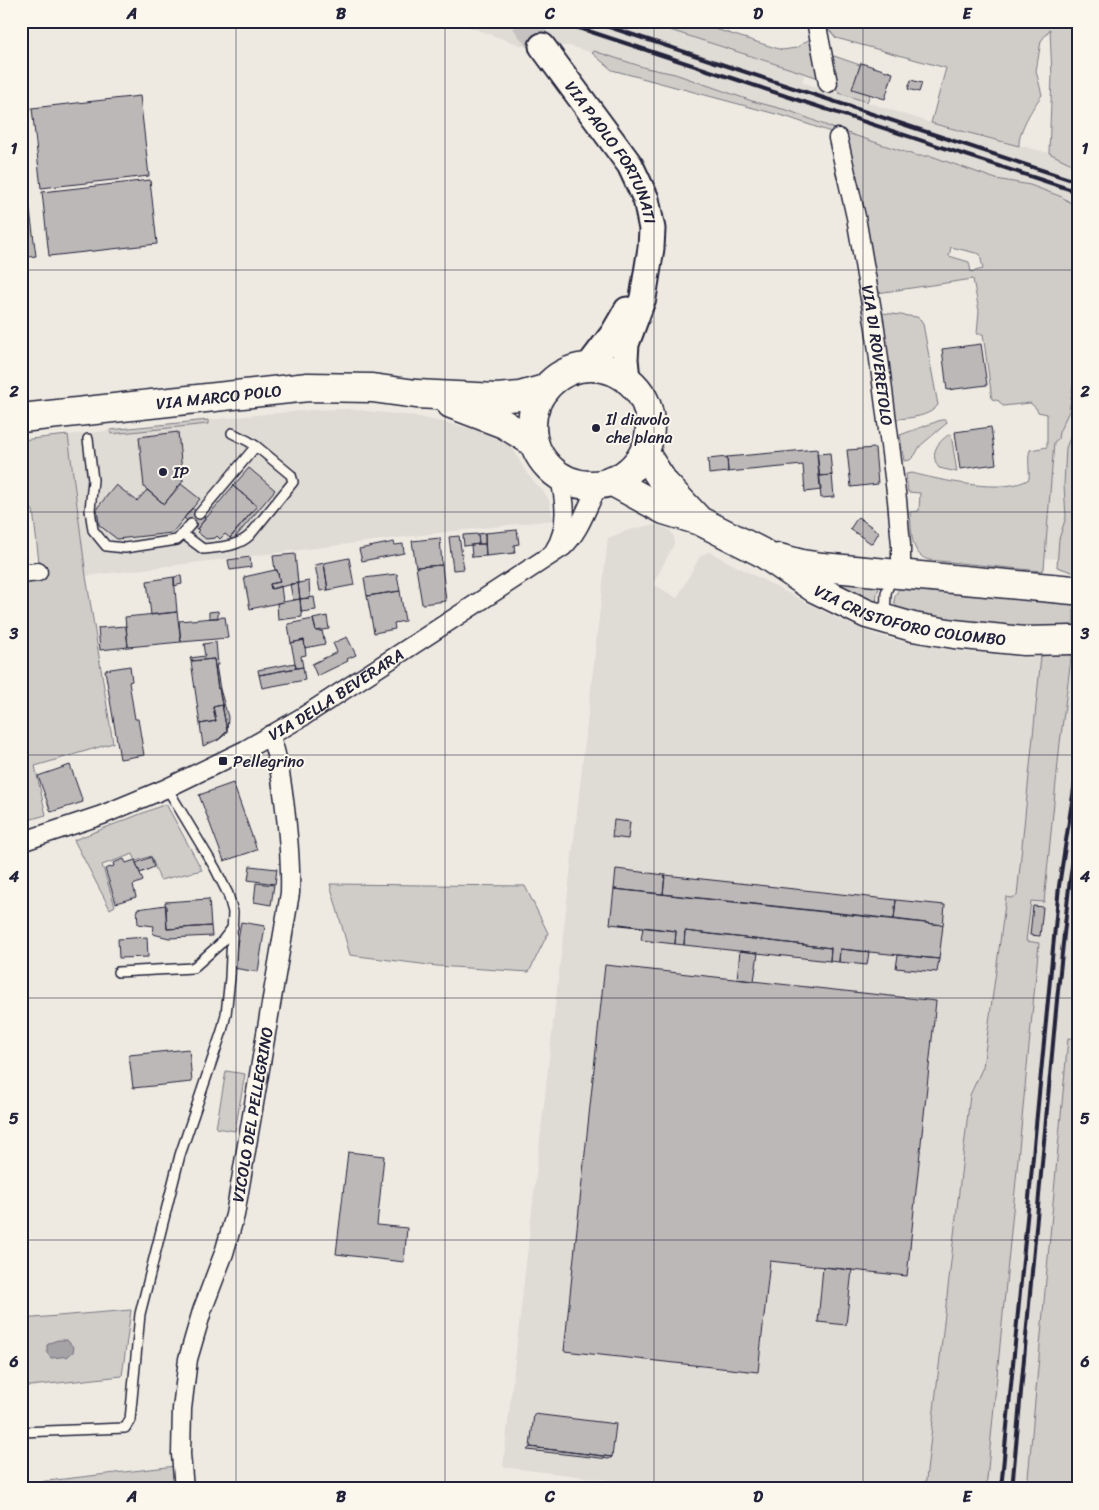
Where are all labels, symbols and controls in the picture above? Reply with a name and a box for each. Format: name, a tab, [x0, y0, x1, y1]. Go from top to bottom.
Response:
text: A	[126, 0, 137, 28]
text: B	[336, 0, 347, 28]
text: C	[544, 0, 556, 28]
text: D	[753, 0, 763, 28]
text: E	[963, 0, 973, 28]
street label: VIA PAOLO FORTUNATI	[557, 74, 665, 226]
text: 1	[11, 134, 18, 163]
text: 1	[1082, 134, 1089, 163]
street label: VIA DI ROVERETOLO	[853, 283, 901, 428]
street label: VIA MARCO POLO	[155, 376, 283, 418]
text: 2	[8, 377, 19, 406]
text: 2	[1079, 377, 1090, 406]
place label: Il diavolo che plana	[605, 405, 672, 452]
marker: Il diavolo che plana	[590, 422, 602, 434]
place label: IP	[172, 458, 189, 487]
marker: IP	[157, 466, 169, 478]
street label: VIA CRISTOFORO COLOMBO	[809, 576, 1008, 654]
text: 3	[9, 619, 19, 648]
text: 3	[1080, 619, 1090, 648]
street label: VIA DELLA BEVERARA	[263, 641, 410, 749]
place label: Pellegrino	[233, 747, 304, 776]
marker: Pellegrino	[217, 755, 229, 767]
text: 4	[8, 862, 19, 891]
text: 4	[1079, 862, 1090, 891]
street label: VICOLO DEL PELLEGRINO	[223, 1025, 282, 1205]
text: 5	[9, 1104, 19, 1133]
text: 5	[1080, 1104, 1090, 1133]
text: 6	[8, 1347, 19, 1376]
text: 6	[1079, 1347, 1090, 1376]
text: A	[126, 1482, 137, 1510]
text: B	[336, 1482, 347, 1510]
text: C	[544, 1482, 556, 1510]
text: D	[753, 1482, 763, 1510]
text: E	[963, 1482, 973, 1510]

